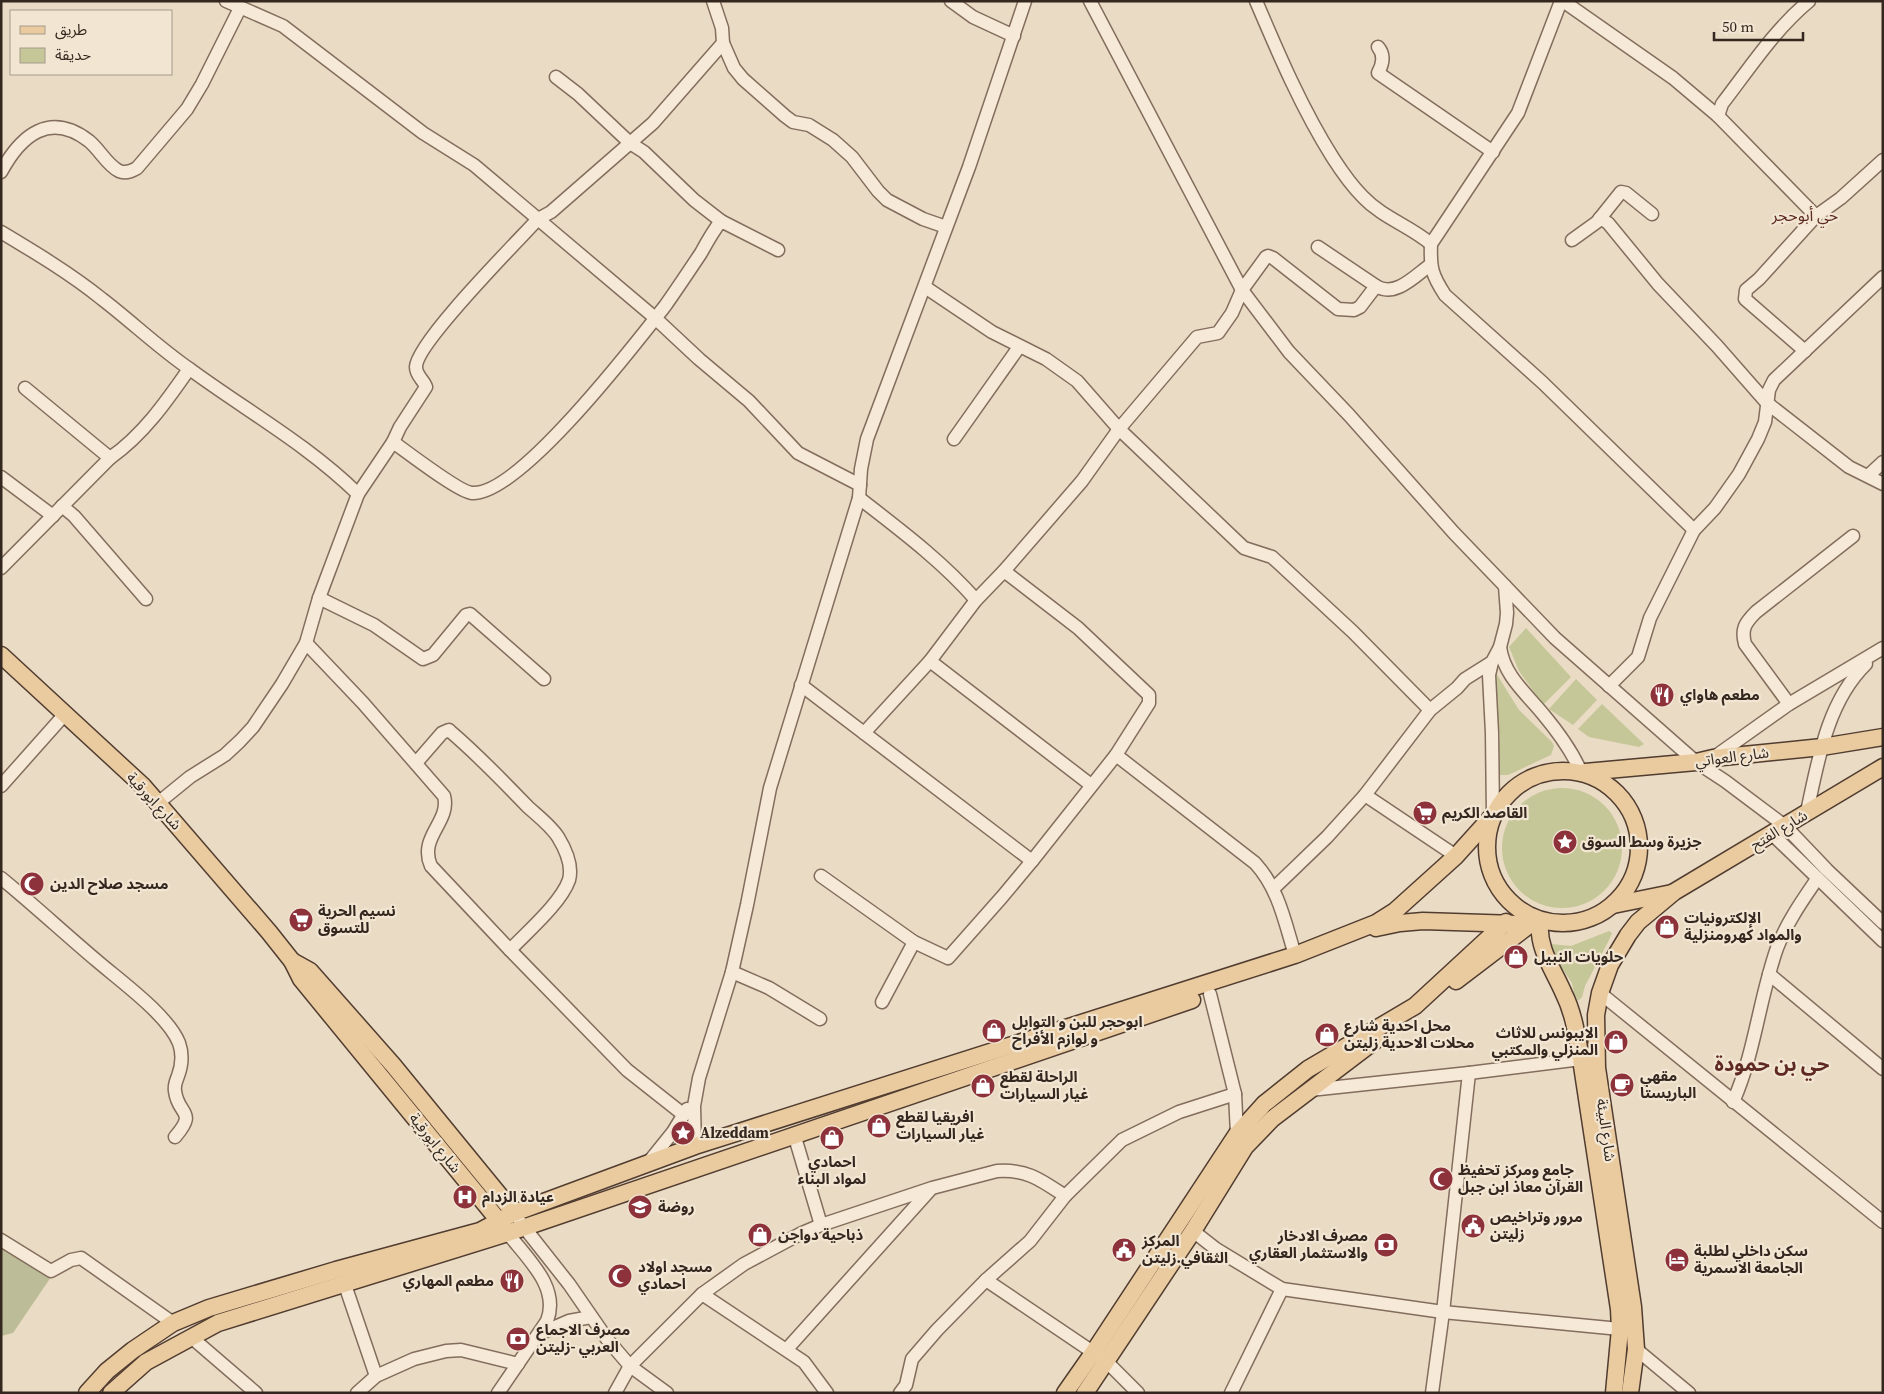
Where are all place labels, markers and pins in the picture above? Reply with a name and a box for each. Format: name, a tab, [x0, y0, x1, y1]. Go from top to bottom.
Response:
restaurant icon: مطعم هاواي	[1649, 682, 1675, 708]
place label: مطعم هاواي	[1680, 684, 1760, 706]
supermarket icon: القاصد الكريم	[1412, 800, 1438, 826]
place label: القاصد الكريم	[1442, 802, 1527, 824]
place icon: جزيرة وسط السوق	[1552, 829, 1578, 855]
place label: جزيرة وسط السوق	[1582, 831, 1702, 852]
mosque icon: مسجد صلاح الدين	[19, 871, 45, 897]
place label: مسجد صلاح الدين	[50, 873, 169, 895]
place label: نسيم الحرية للتسوق	[318, 900, 396, 938]
supermarket icon: نسيم الحرية للتسوق	[288, 907, 314, 933]
place label: الإلكترونيات والمواد كهرومنزلية	[1684, 907, 1802, 945]
shop icon: الإلكترونيات والمواد كهرومنزلية	[1654, 914, 1680, 940]
shop icon: حلويات النبيل	[1503, 944, 1529, 970]
place label: حلويات النبيل	[1534, 946, 1624, 967]
place label: ابوحجر للبن و التوابل و لوازم الأفراح	[1012, 1011, 1143, 1050]
place label: محل احدية شارع محلات الاحدية زليتن	[1344, 1015, 1474, 1053]
shop icon: ابوحجر للبن و التوابل و لوازم الأفراح	[981, 1018, 1007, 1044]
shop icon: محل احدية شارع محلات الاحدية زليتن	[1314, 1022, 1340, 1048]
place label: الايبونس للاثاث المنزلي والمكتبي	[1491, 1022, 1598, 1061]
shop icon: الايبونس للاثاث المنزلي والمكتبي	[1603, 1029, 1629, 1055]
place label: مقهي الباريستا	[1640, 1065, 1696, 1103]
place label: الراحلة لقطع غيار السيارات	[1000, 1066, 1089, 1104]
cafe icon: مقهي الباريستا	[1609, 1072, 1635, 1098]
shop icon: الراحلة لقطع غيار السيارات	[970, 1073, 996, 1099]
place label: افريقيا لقطع غيار السيارات	[896, 1106, 985, 1144]
shop icon: افريقيا لقطع غيار السيارات	[866, 1113, 892, 1139]
place icon: Alzeddam	[670, 1120, 696, 1146]
place label: Alzeddam	[700, 1122, 769, 1143]
shop icon: احمادي لمواد البناء	[819, 1125, 845, 1151]
place label: احمادي لمواد البناء	[798, 1151, 866, 1189]
place label: جامع ومركز تحفيظ القرآن معاذ ابن جبل	[1458, 1159, 1583, 1197]
mosque icon: جامع ومركز تحفيظ القرآن معاذ ابن جبل	[1428, 1166, 1454, 1192]
hospital icon: عيادة الزدام	[452, 1184, 478, 1210]
place label: عيادة الزدام	[482, 1186, 554, 1208]
school or university icon: روضة	[627, 1194, 653, 1220]
place label: روضة	[658, 1196, 695, 1217]
place label: مرور وتراخيص زليتن	[1490, 1206, 1583, 1244]
public building icon: مرور وتراخيص زليتن	[1460, 1213, 1486, 1239]
shop icon: ذباحية دواجن	[747, 1222, 773, 1248]
place label: ذباحية دواجن	[778, 1224, 863, 1245]
place label: مصرف اﻻدخار واﻻستثمار العقاري	[1249, 1225, 1368, 1264]
place label: المركز الثقافي.زليتن	[1141, 1230, 1228, 1269]
bank icon: مصرف اﻻدخار واﻻستثمار العقاري	[1373, 1232, 1399, 1258]
public building icon: المركز الثقافي.زليتن	[1111, 1237, 1137, 1263]
place label: سكن داخلي لطلبة الجامعة اﻻسمرية	[1694, 1240, 1808, 1278]
hotel icon: سكن داخلي لطلبة الجامعة اﻻسمرية	[1664, 1247, 1690, 1273]
place label: مسجد اولاد احمادي	[638, 1256, 712, 1295]
mosque icon: مسجد اولاد احمادي	[607, 1263, 633, 1289]
restaurant icon: مطعم المهاري	[499, 1268, 525, 1294]
place label: مطعم المهاري	[403, 1270, 494, 1292]
place label: مصرف الاجماع العربي -زليتن	[536, 1319, 630, 1358]
bank icon: مصرف الاجماع العربي -زليتن	[505, 1326, 531, 1352]

